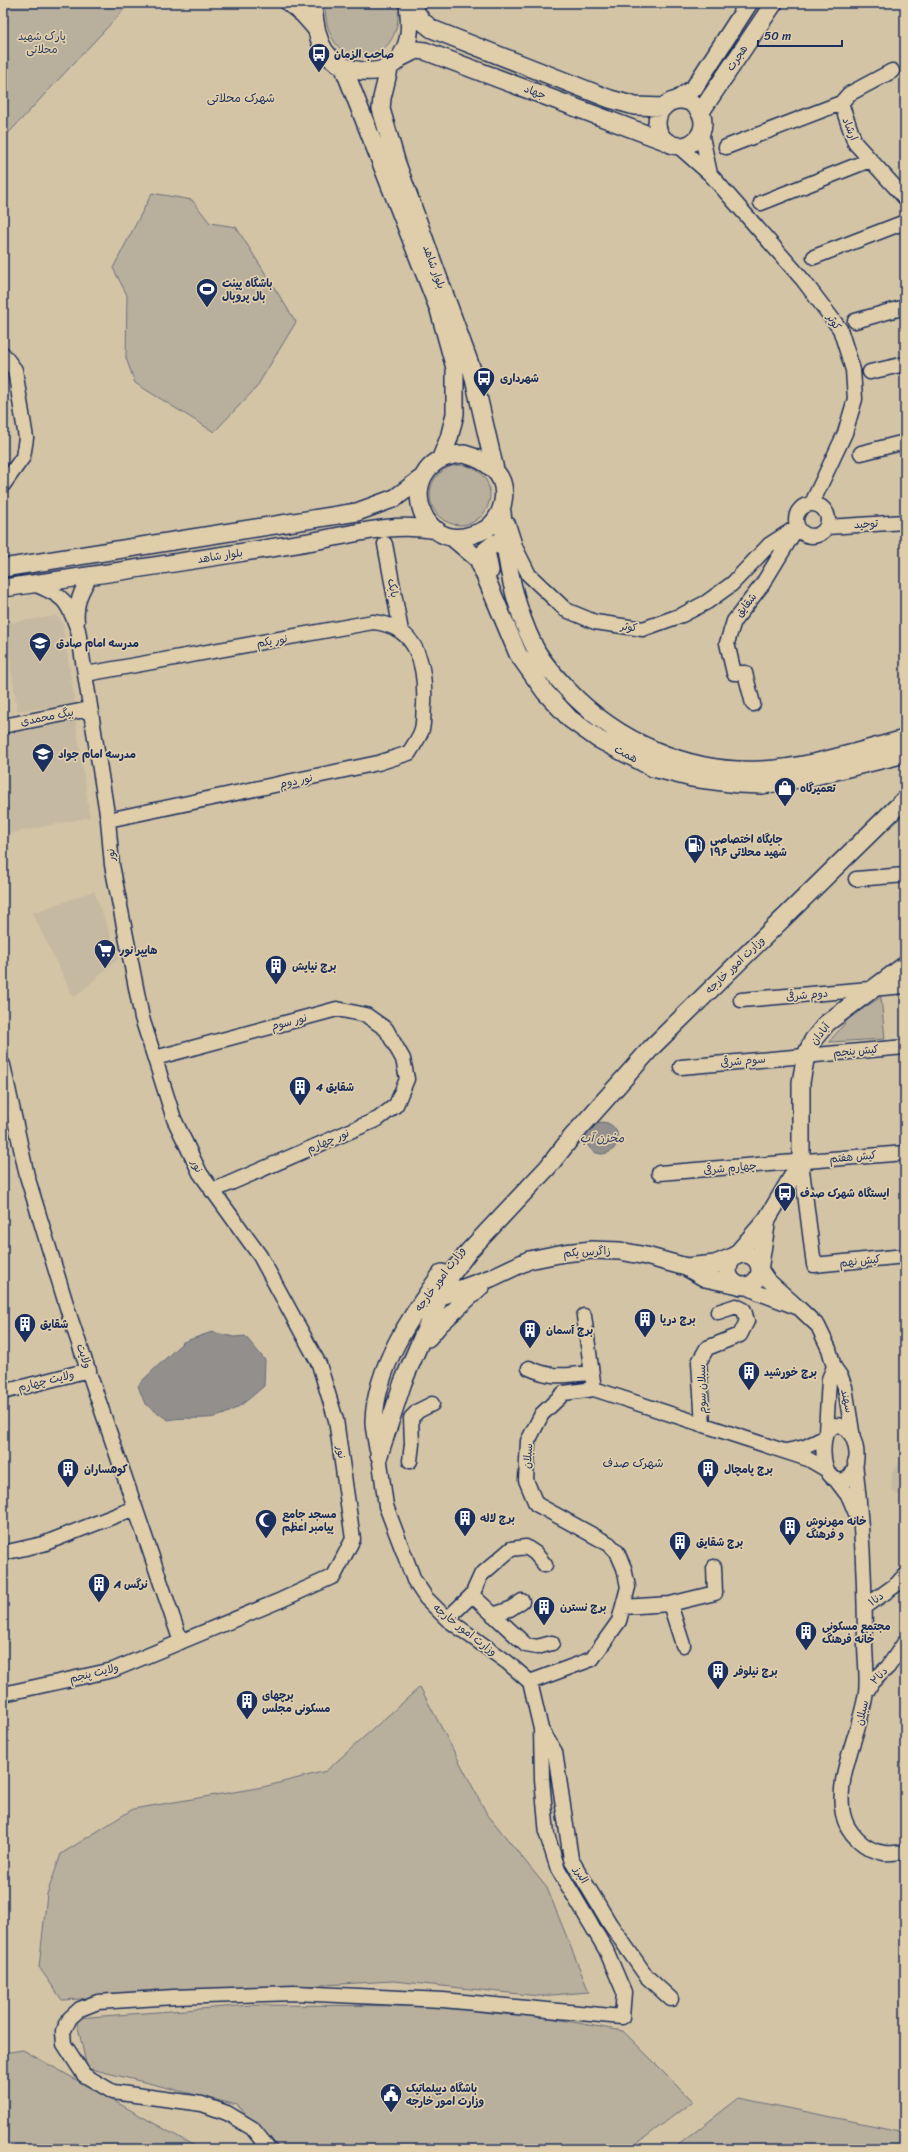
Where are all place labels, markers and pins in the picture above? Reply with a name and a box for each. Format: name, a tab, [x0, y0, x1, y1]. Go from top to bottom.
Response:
bus stop icon: صاحب الزمان	[306, 41, 332, 74]
place label: صاحب الزمان	[334, 45, 394, 64]
place label: باشگاه پینت بال پروبال	[222, 274, 272, 306]
sports icon: باشگاه پینت بال پروبال	[194, 276, 220, 309]
bus stop icon: شهرداری	[471, 365, 497, 398]
place label: شهرداری	[500, 369, 539, 388]
school or university icon: مدرسه امام صادق	[27, 630, 53, 663]
place label: مدرسه امام صادق	[56, 634, 139, 653]
school or university icon: مدرسه امام جواد	[30, 741, 56, 774]
place label: مدرسه امام جواد	[58, 745, 136, 764]
shop icon: تعمیرگاه	[772, 775, 798, 808]
place label: تعمیرگاه	[800, 779, 836, 798]
place label: جایگاه اختصاصی ۱۹۶ شهید محلاتی	[710, 830, 787, 862]
fuel station icon: جایگاه اختصاصی ۱۹۶ شهید محلاتی	[682, 832, 708, 865]
supermarket icon: هایپر نور	[92, 937, 118, 970]
place label: هایپر نور	[119, 941, 158, 960]
building icon: برج نیایش	[263, 953, 289, 986]
place label: برج نیایش	[292, 957, 336, 976]
building icon: شقایق 4	[287, 1074, 313, 1107]
place label: شقایق 4	[315, 1078, 354, 1097]
bus stop icon: ایستگاه شهرک صدف	[772, 1180, 798, 1213]
place label: ایستگاه شهرک صدف	[800, 1184, 889, 1203]
building icon: برج دریا	[632, 1306, 658, 1339]
place label: برج دریا	[660, 1310, 696, 1329]
building icon: شقایق	[12, 1311, 38, 1344]
place label: شقایق	[40, 1315, 68, 1334]
building icon: برج آسمان	[517, 1317, 543, 1350]
place label: برج آسمان	[546, 1321, 593, 1340]
building icon: برج خورشید	[736, 1359, 762, 1392]
place label: برج خورشید	[764, 1363, 817, 1382]
building icon: کوهساران	[55, 1456, 81, 1489]
building icon: برج پامچال	[695, 1456, 721, 1489]
place label: کوهساران	[84, 1460, 128, 1479]
place label: برج پامچال	[724, 1460, 773, 1479]
place label: مسجد جامع پیامبر اعظم	[282, 1505, 337, 1537]
building icon: برج لاله	[452, 1505, 478, 1538]
mosque icon: مسجد جامع پیامبر اعظم	[253, 1507, 279, 1540]
place label: برج لاله	[480, 1509, 515, 1528]
place label: خانه مهرنوش و فرهنگ	[806, 1512, 866, 1544]
building icon: خانه مهرنوش و فرهنگ	[777, 1514, 803, 1547]
building icon: برج شقایق	[667, 1529, 693, 1562]
place label: برج شقایق	[696, 1533, 743, 1552]
building icon: A نرگس	[86, 1571, 112, 1604]
place label: A نرگس	[113, 1575, 148, 1594]
building icon: برج نسترن	[531, 1594, 557, 1627]
place label: برج نسترن	[560, 1598, 606, 1617]
place label: مجتمع مسکونی خانه فرهنگ	[822, 1617, 891, 1649]
building icon: مجتمع مسکونی خانه فرهنگ	[793, 1619, 819, 1652]
building icon: برج نیلوفر	[705, 1658, 731, 1691]
place label: برج نیلوفر	[733, 1662, 778, 1681]
place label: برچهای مسکونی مجلس	[262, 1686, 330, 1718]
building icon: برچهای مسکونی مجلس	[234, 1688, 260, 1721]
place label: باشگاه دیپلماتیک وزارت امور خارجه	[406, 2079, 485, 2111]
public building icon: باشگاه دیپلماتیک وزارت امور خارجه	[378, 2081, 404, 2114]

